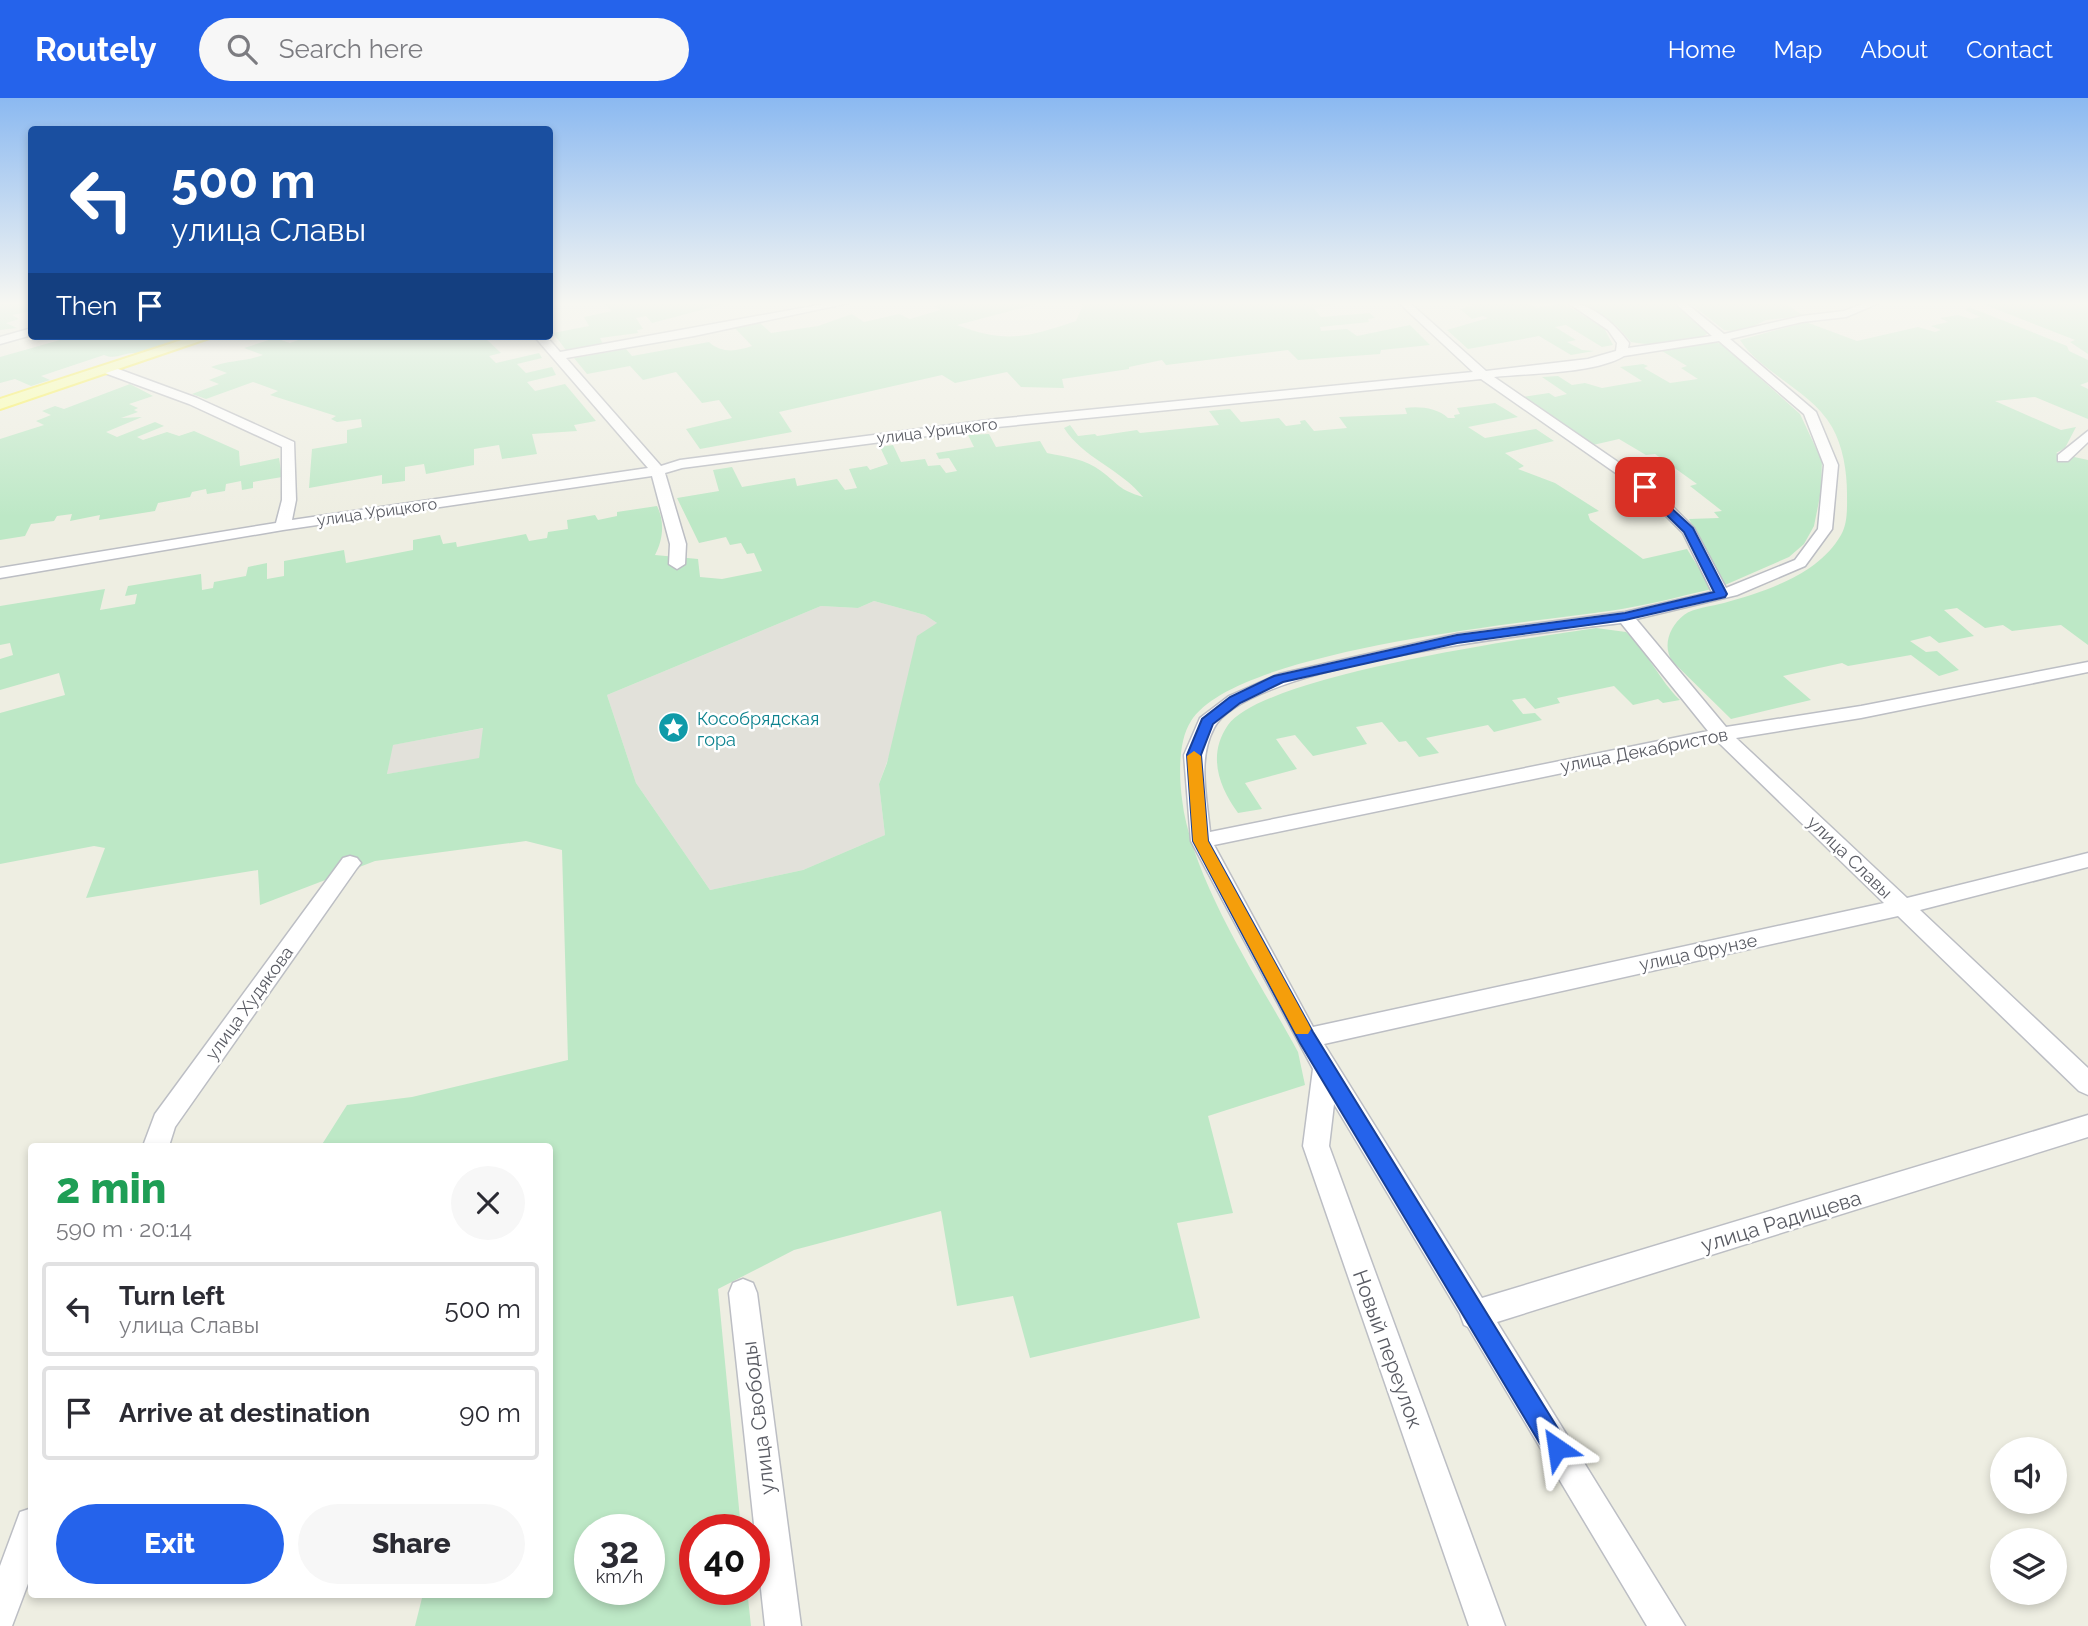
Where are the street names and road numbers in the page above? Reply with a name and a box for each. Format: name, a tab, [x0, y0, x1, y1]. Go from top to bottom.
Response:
street label: улица Урицкого	[876, 414, 998, 448]
street label: улица Урицкого	[316, 494, 438, 530]
street label: улица Декабристов	[1558, 723, 1730, 777]
street label: улица Славы	[1803, 811, 1897, 903]
street label: улица Фрунзе	[1637, 929, 1759, 975]
street label: улица Худякова	[201, 942, 297, 1064]
street label: улица Радищева	[1698, 1185, 1864, 1257]
street label: Новый переулок	[1348, 1266, 1428, 1432]
street label: улица Свободы	[736, 1340, 780, 1496]

